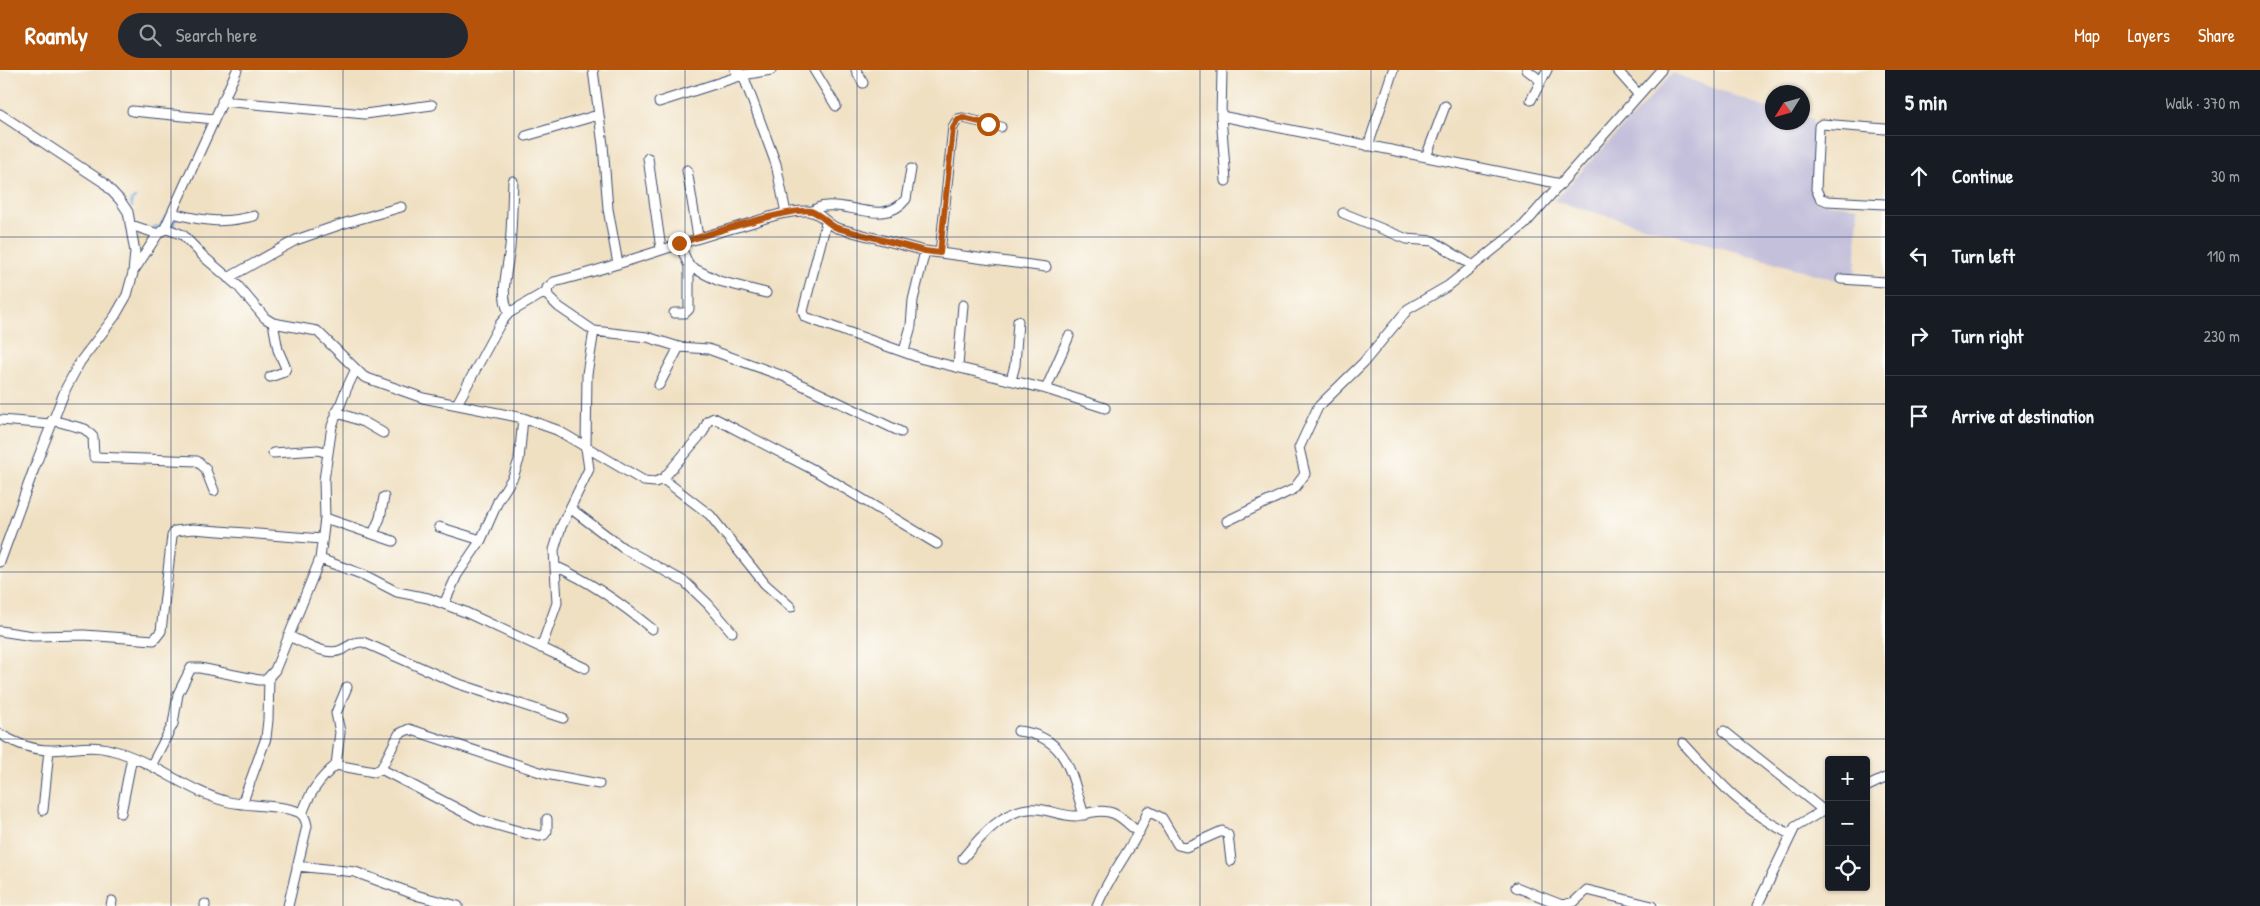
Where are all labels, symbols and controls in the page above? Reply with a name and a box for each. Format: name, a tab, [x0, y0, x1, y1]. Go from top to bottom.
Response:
search box	[118, 13, 468, 58]
text: Roamly	[25, 19, 88, 51]
icon: search	[136, 21, 164, 49]
text: Search here	[176, 22, 257, 48]
text: Map	[2074, 23, 2100, 48]
text: Layers	[2128, 23, 2170, 48]
text: Share	[2198, 23, 2235, 48]
north arrow	[1765, 85, 1810, 130]
text: 5 min	[1905, 88, 1947, 117]
text: Walk · 370 m	[2166, 92, 2240, 114]
route start	[977, 113, 1000, 136]
icon: ahead	[1905, 162, 1933, 190]
text: Continue	[1952, 163, 2013, 189]
text: 30 m	[2211, 165, 2240, 187]
route end	[668, 232, 691, 255]
icon: left	[1905, 242, 1933, 270]
text: Turn left	[1952, 243, 2015, 269]
text: 110 m	[2207, 245, 2240, 267]
icon: right	[1905, 322, 1933, 350]
text: Turn right	[1952, 323, 2023, 349]
text: 230 m	[2204, 325, 2240, 347]
icon: arrive	[1905, 402, 1933, 430]
text: Arrive at destination	[1952, 403, 2094, 429]
map controls	[1825, 756, 1870, 891]
button: +	[1825, 756, 1870, 801]
button: −	[1825, 801, 1870, 846]
button: locate	[1825, 846, 1870, 891]

